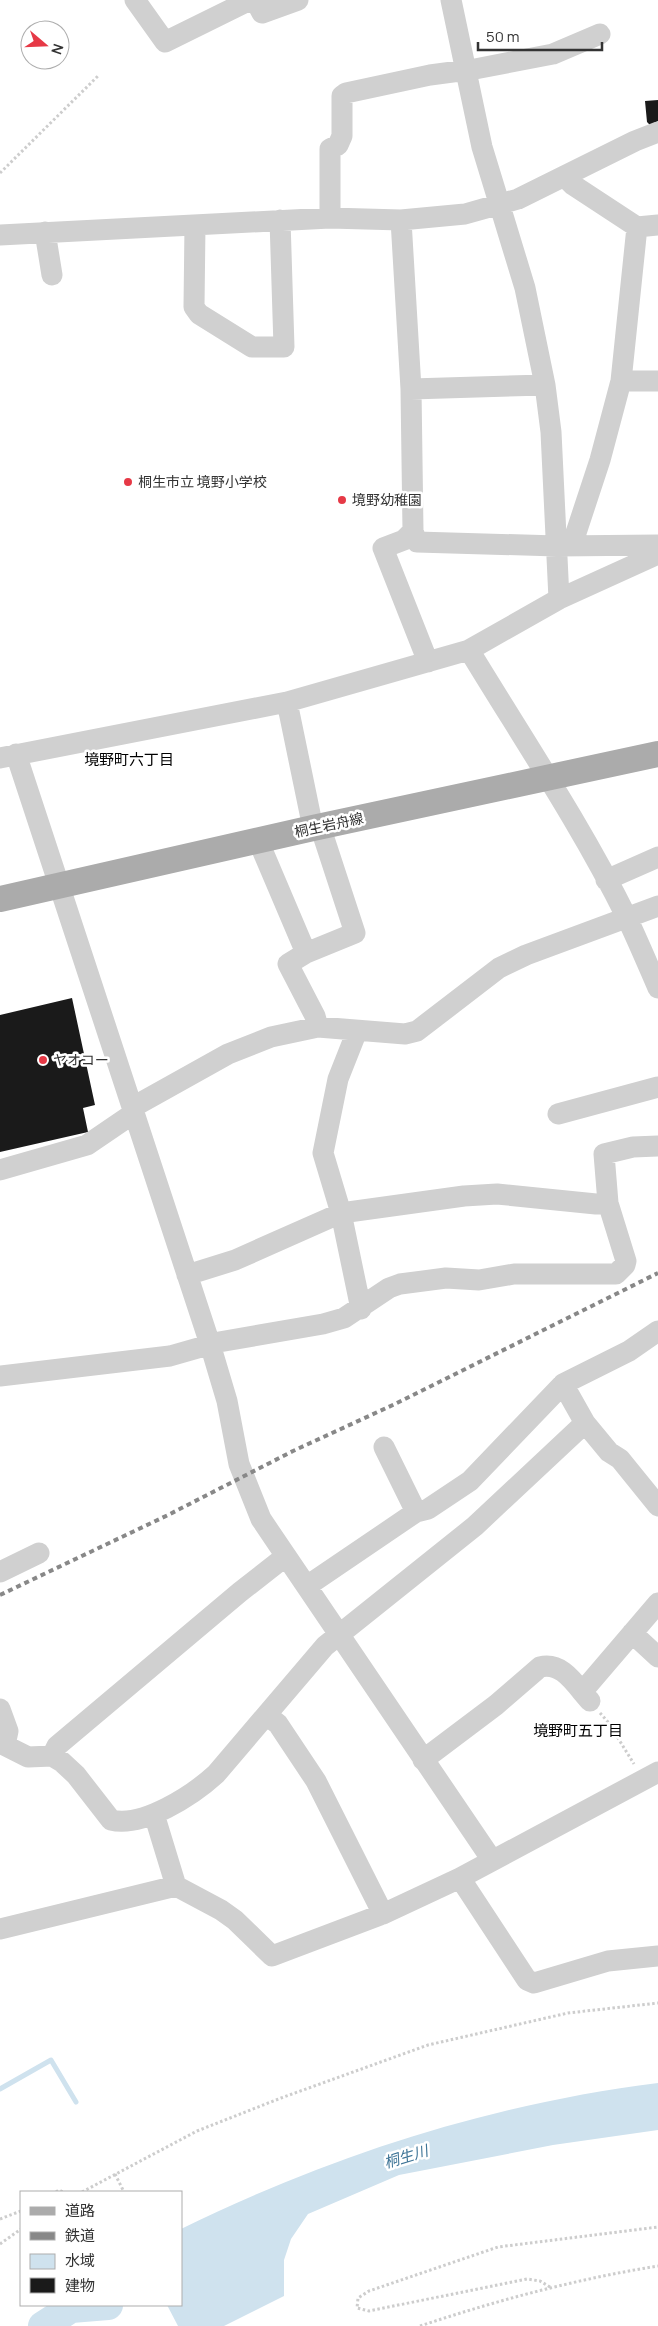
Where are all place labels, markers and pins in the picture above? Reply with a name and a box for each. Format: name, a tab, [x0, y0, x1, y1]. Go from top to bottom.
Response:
place label: 桐生市立 境野小学校	[138, 472, 267, 491]
marker: 桐生市立 境野小学校	[122, 476, 134, 488]
place label: 境野幼稚園	[352, 490, 422, 509]
marker: 境野幼稚園	[336, 494, 348, 506]
place label: ヤオコー	[53, 1050, 109, 1069]
marker: ヤオコー	[37, 1054, 49, 1066]

